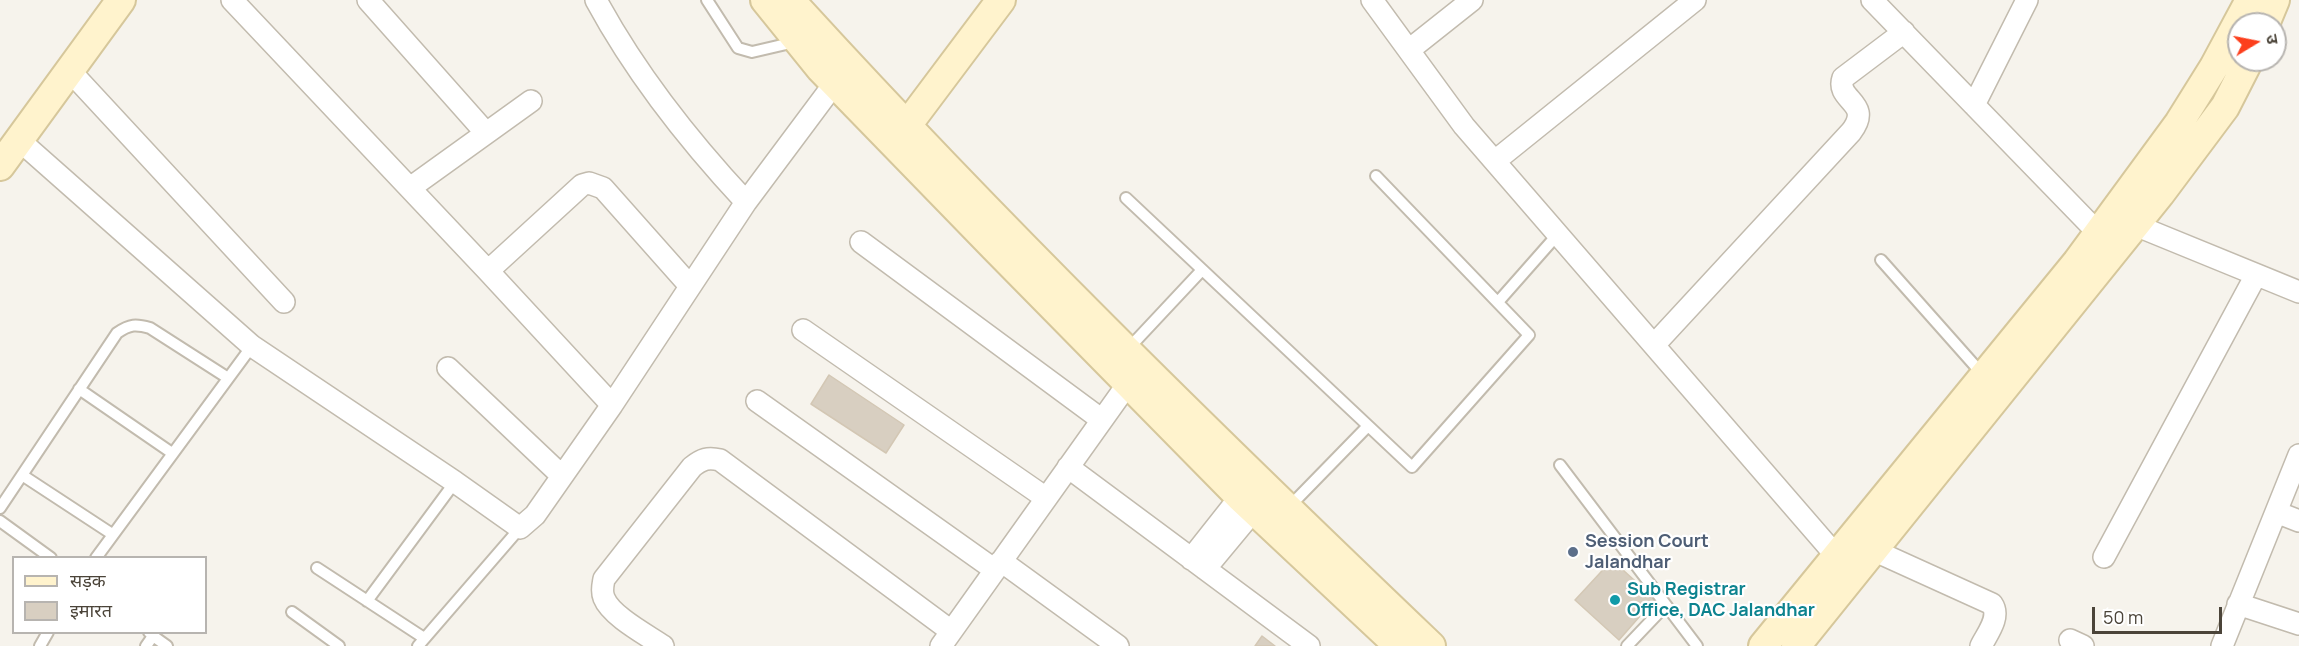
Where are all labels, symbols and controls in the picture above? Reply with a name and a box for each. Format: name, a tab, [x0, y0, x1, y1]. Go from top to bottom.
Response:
north arrow	[2227, 12, 2287, 72]
text: उ	[2261, 33, 2284, 46]
place label: Session Court Jalandhar	[1585, 531, 1709, 574]
marker: Session Court Jalandhar	[1566, 545, 1580, 559]
legend	[12, 556, 207, 634]
text: सड़क	[70, 568, 106, 592]
place label: Sub Registrar Office, DAC Jalandhar	[1627, 579, 1815, 622]
marker: Sub Registrar Office, DAC Jalandhar	[1608, 593, 1622, 607]
scale bar	[2095, 595, 2226, 633]
text: इमारत	[70, 598, 112, 622]
text: 50 m	[2103, 605, 2143, 629]

